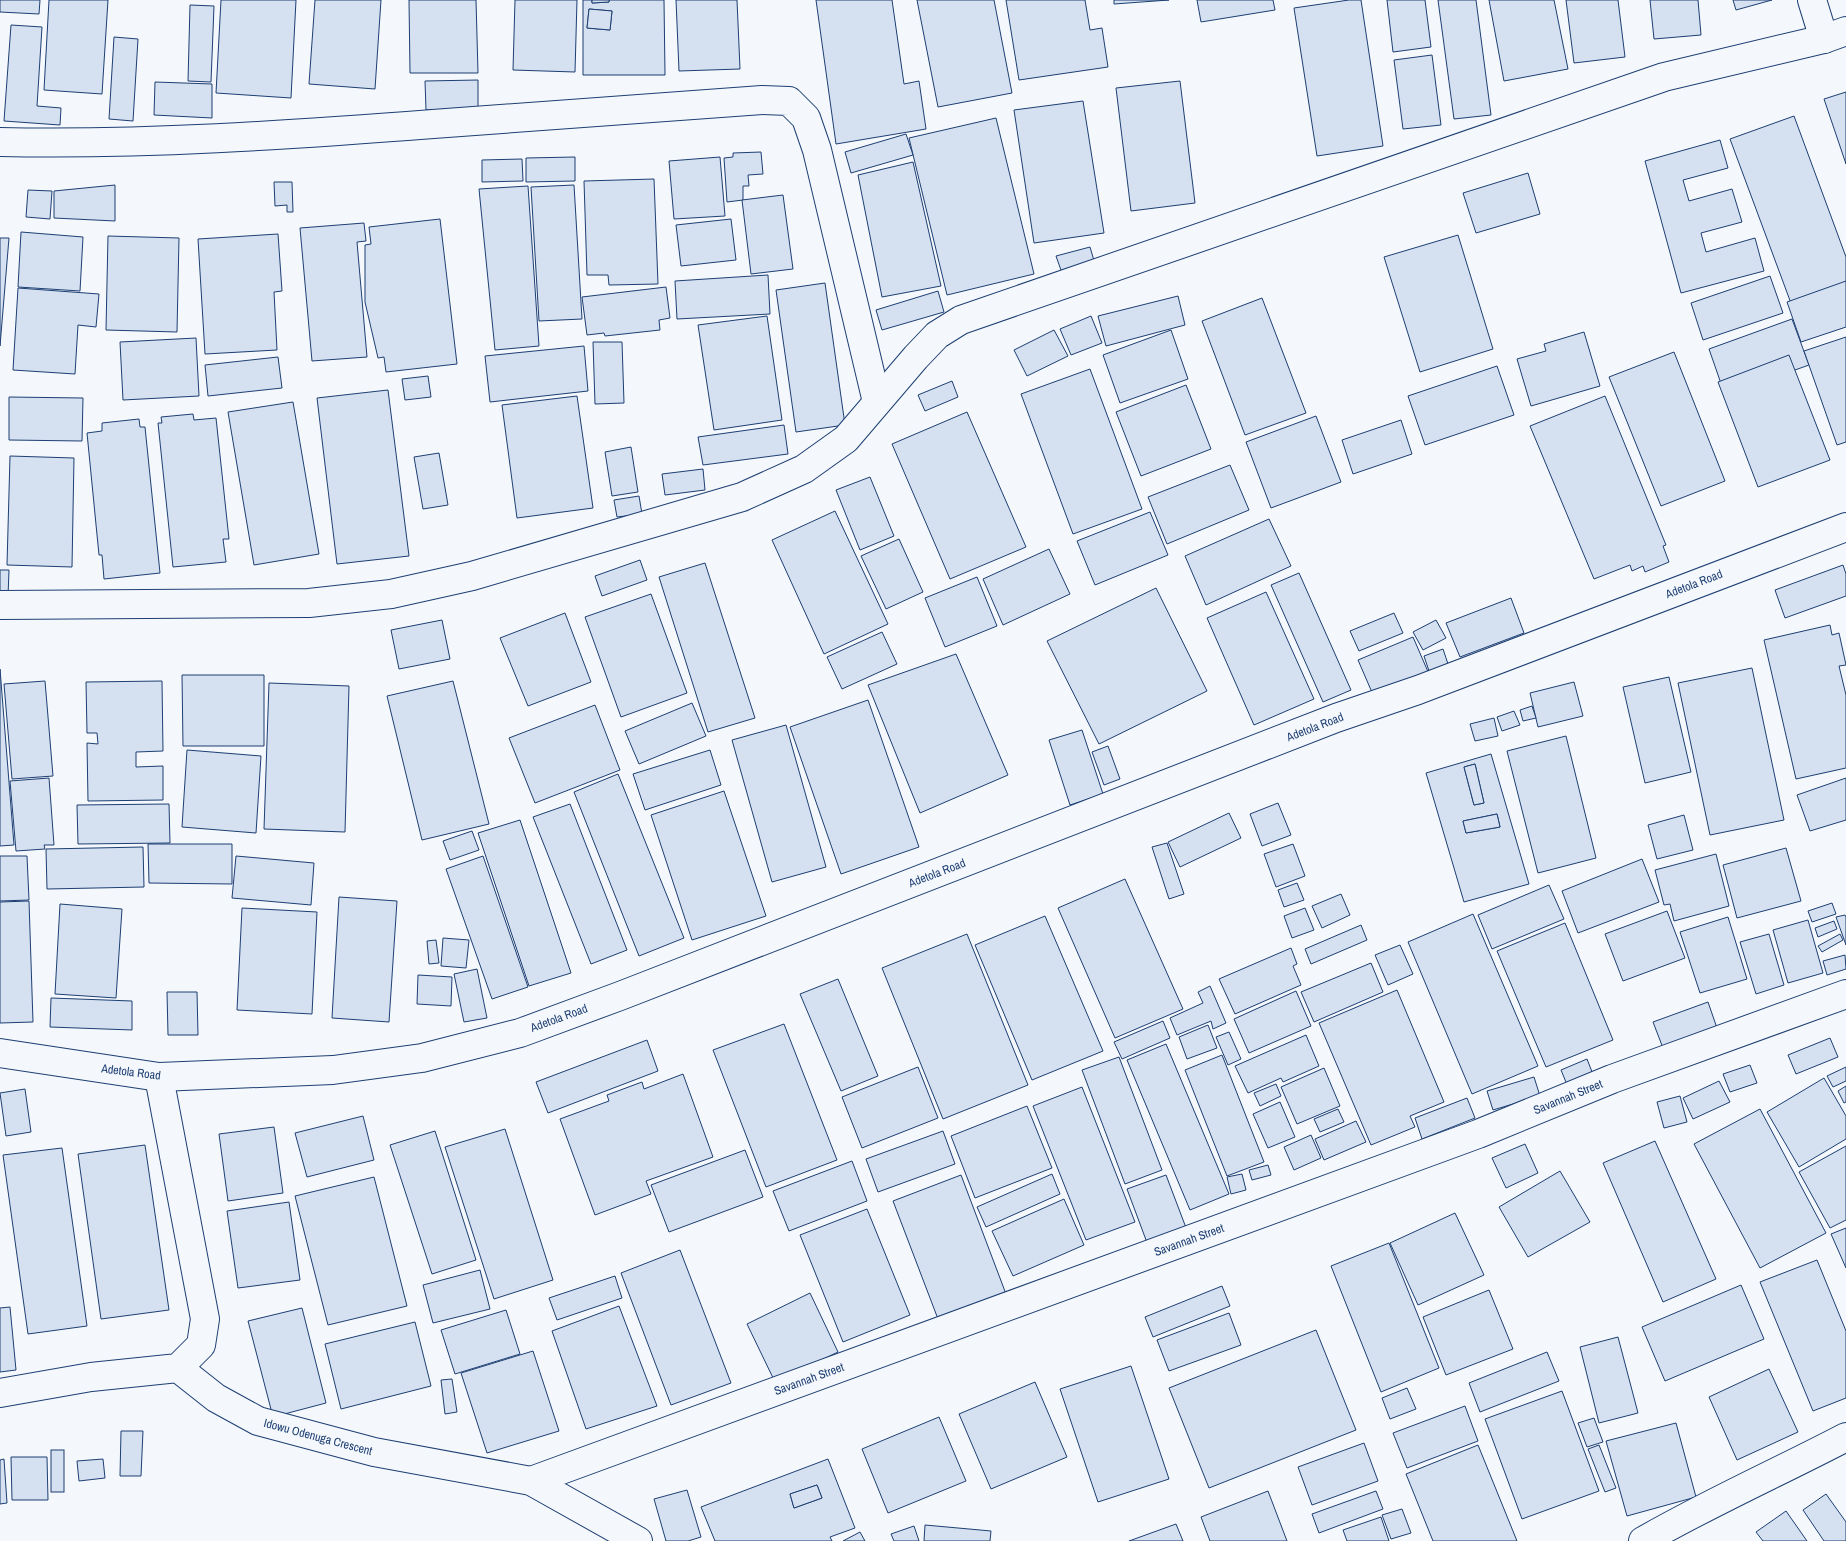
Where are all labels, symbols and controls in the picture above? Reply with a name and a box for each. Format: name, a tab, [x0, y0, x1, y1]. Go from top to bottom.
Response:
street label: Adetola Road	[1662, 566, 1725, 603]
street label: Adetola Road	[1283, 709, 1346, 746]
street label: Adetola Road	[905, 855, 968, 892]
street label: Adetola Road	[527, 1000, 590, 1036]
street label: Adetola Road	[99, 1060, 162, 1084]
street label: Savannah Street	[1531, 1076, 1605, 1118]
street label: Savannah Street	[1152, 1220, 1226, 1260]
street label: Savannah Street	[772, 1359, 846, 1399]
street label: Idowu Odenuga Crescent	[262, 1415, 374, 1459]

